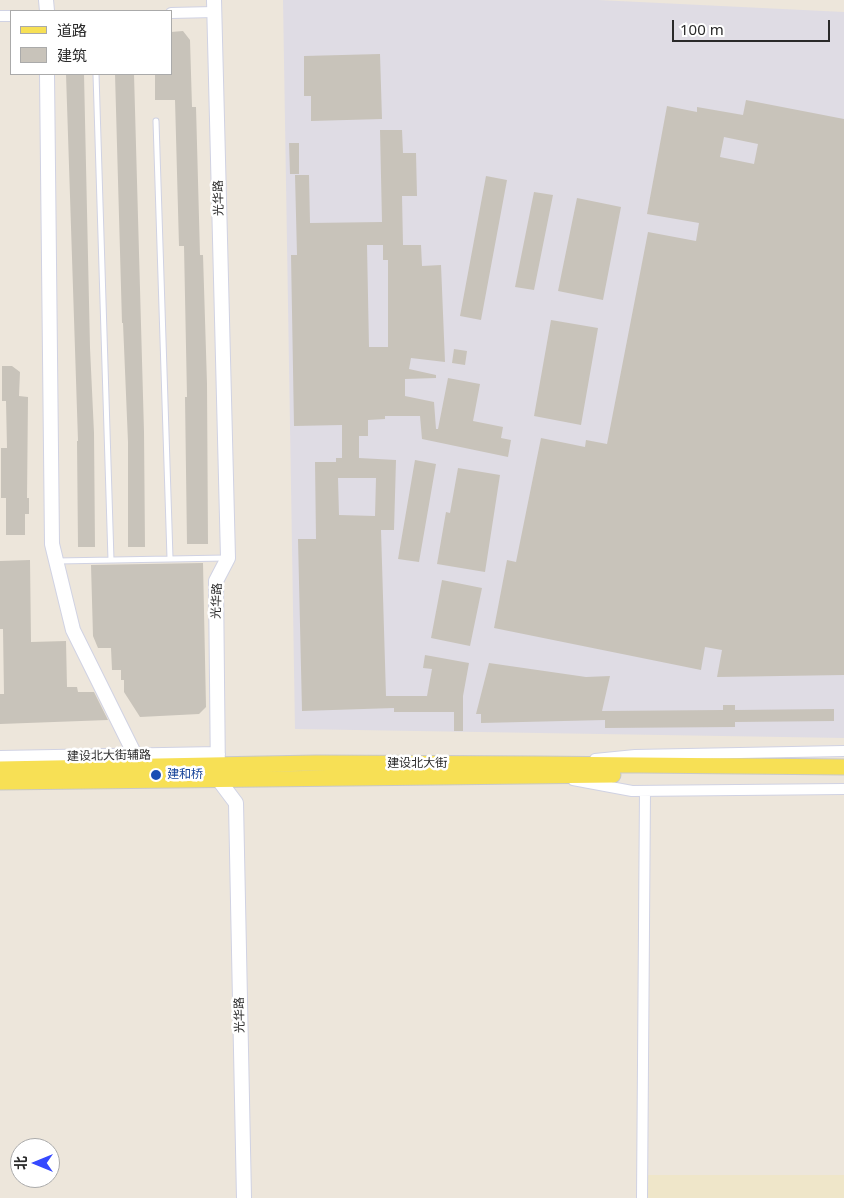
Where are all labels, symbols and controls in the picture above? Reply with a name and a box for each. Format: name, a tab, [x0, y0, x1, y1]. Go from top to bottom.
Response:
legend	[10, 10, 172, 75]
scale bar	[674, 10, 832, 42]
text: 100 m	[680, 19, 724, 39]
text: 道路	[57, 20, 87, 40]
text: 建筑	[57, 45, 87, 65]
street label: 光华路	[211, 180, 227, 216]
street label: 光华路	[209, 583, 225, 619]
street label: 建设北大街辅路	[67, 748, 151, 764]
street label: 建设北大街	[387, 757, 447, 771]
marker: 建和桥	[149, 768, 163, 782]
place label: 建和桥	[167, 768, 203, 782]
street label: 光华路	[232, 997, 248, 1033]
north arrow	[10, 1138, 60, 1188]
text: 北	[11, 1156, 30, 1170]

